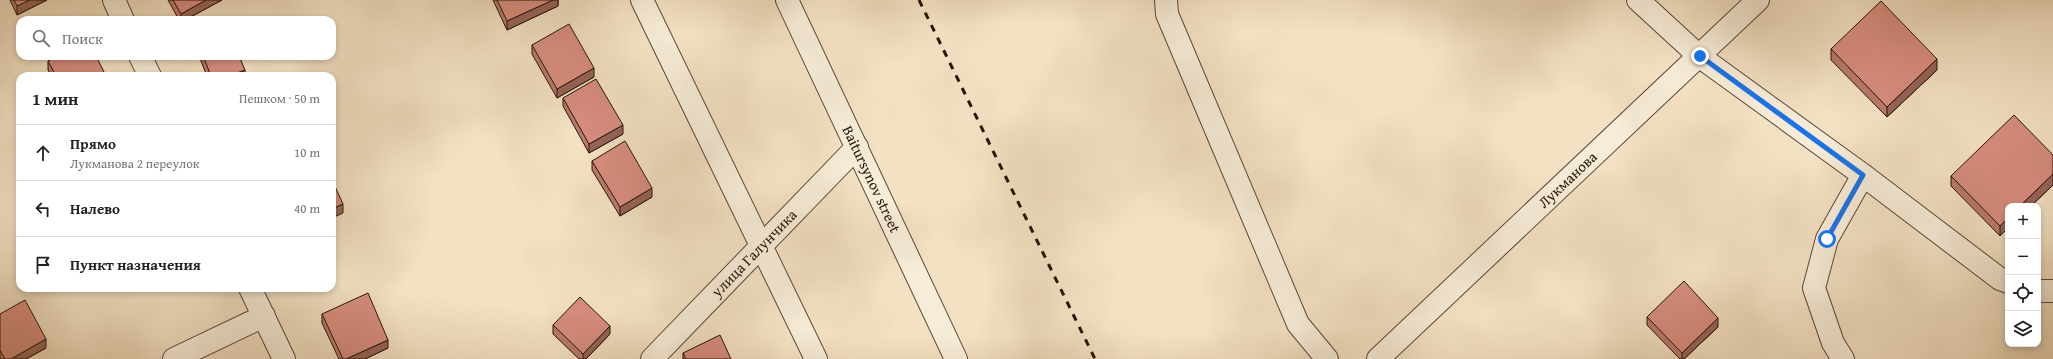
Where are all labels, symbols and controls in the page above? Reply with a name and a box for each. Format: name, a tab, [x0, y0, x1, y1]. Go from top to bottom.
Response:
search box	[16, 16, 336, 60]
icon: search	[30, 27, 52, 49]
text: Поиск	[62, 28, 103, 49]
route end	[1691, 47, 1709, 65]
text: 1 мин	[32, 86, 78, 111]
text: Пешком · 50 m	[239, 89, 320, 108]
street label: Baitursynov street	[838, 122, 906, 237]
text: Прямо	[70, 133, 116, 154]
icon: ahead	[32, 142, 54, 164]
text: 10 m	[294, 143, 320, 162]
street label: Лукманова	[1533, 146, 1602, 212]
text: Лукманова 2 переулок	[70, 154, 200, 173]
icon: left	[32, 198, 54, 220]
text: Налево	[70, 198, 120, 219]
text: 40 m	[294, 199, 320, 218]
map controls	[2005, 203, 2041, 347]
button: +	[2005, 203, 2041, 239]
street label: улица Галунчика	[706, 204, 802, 302]
route start	[1818, 230, 1836, 248]
button: −	[2005, 239, 2041, 275]
icon: arrive	[32, 254, 54, 276]
text: Пункт назначения	[70, 254, 201, 275]
button: locate	[2005, 275, 2041, 311]
button: layers	[2005, 311, 2041, 347]

